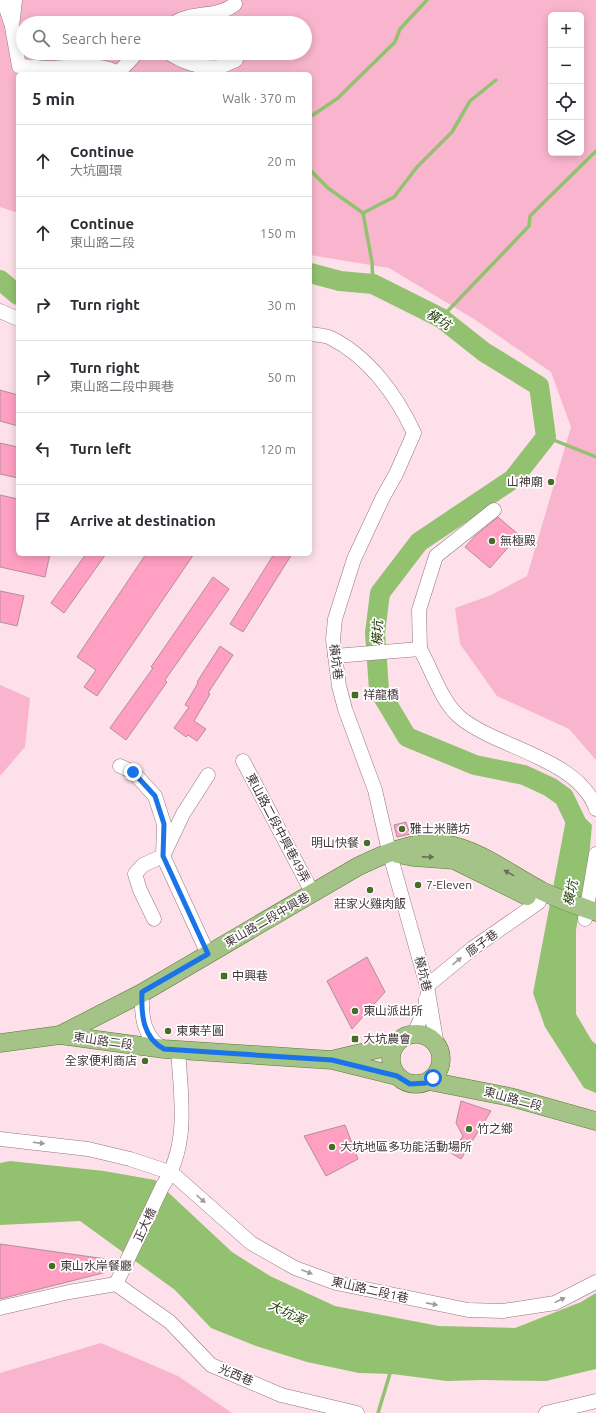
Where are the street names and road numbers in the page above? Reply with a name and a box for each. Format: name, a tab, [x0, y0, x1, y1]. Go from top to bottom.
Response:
street label: 橫坑巷	[328, 643, 345, 681]
street label: 東山路二段中興巷49弄	[244, 771, 313, 884]
street label: 東山路二段中興巷	[222, 890, 312, 949]
street label: 廍子巷	[463, 927, 500, 958]
street label: 橫坑巷	[413, 955, 434, 993]
street label: 東山路二段	[72, 1030, 134, 1051]
street label: 東山路二段	[482, 1084, 544, 1113]
street label: 正大橋	[131, 1206, 158, 1244]
street label: 東山路二段1巷	[330, 1274, 410, 1305]
street label: 光西巷	[217, 1362, 255, 1388]

